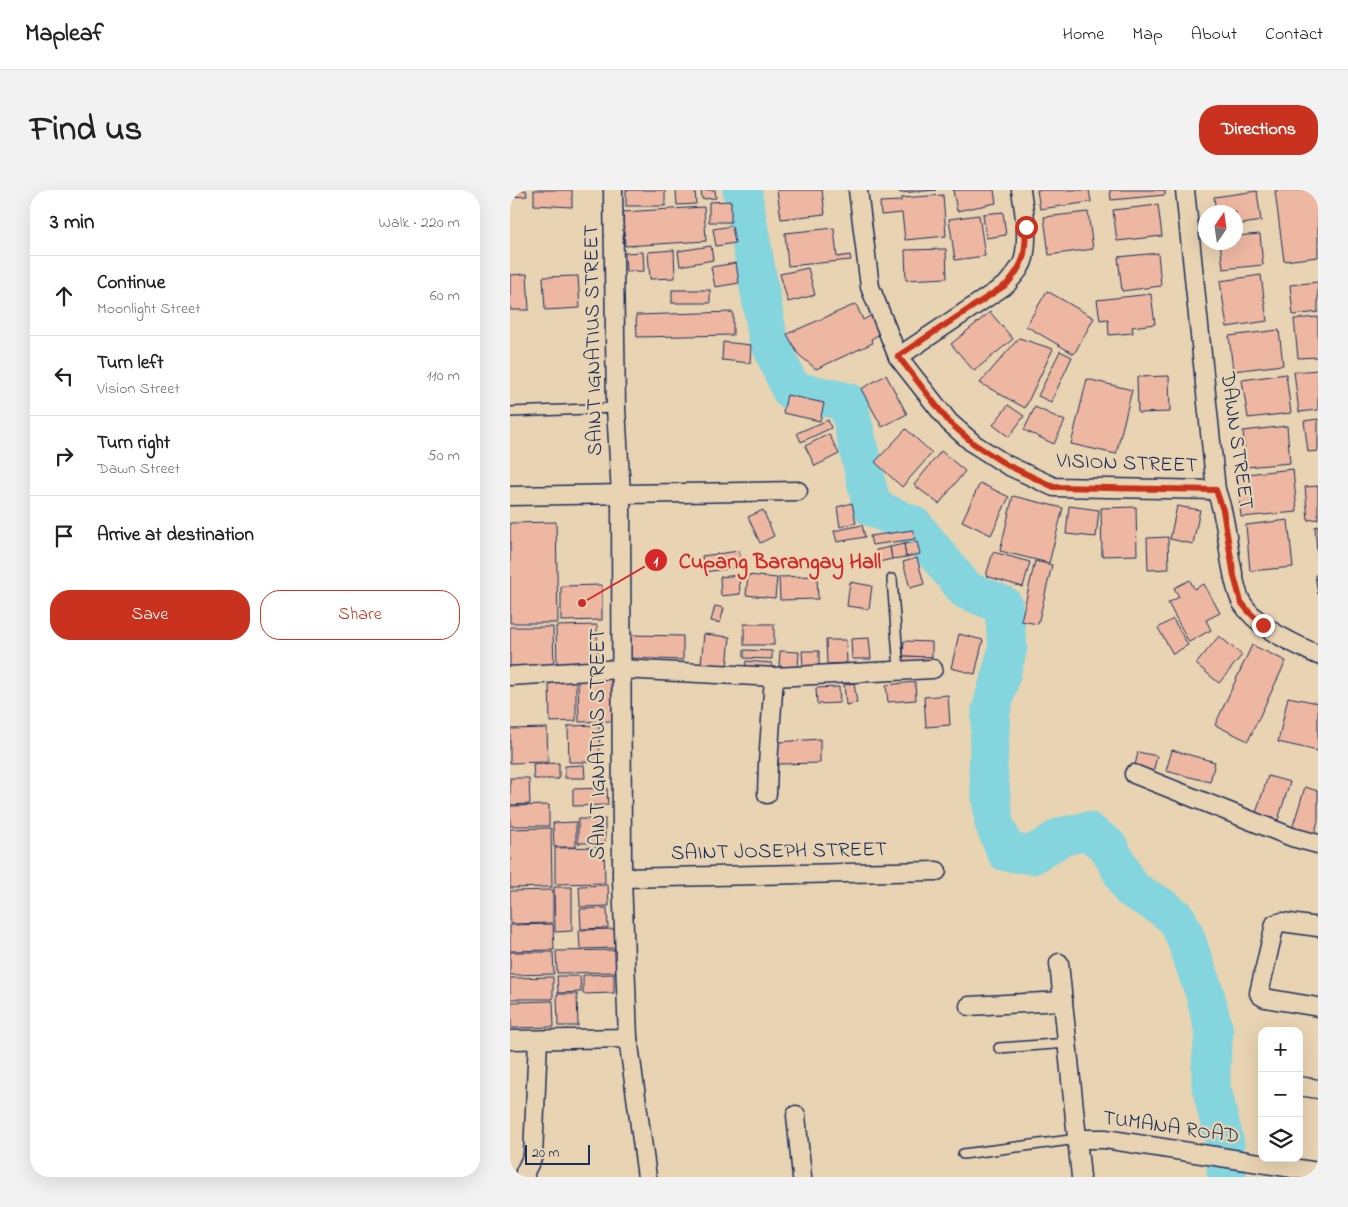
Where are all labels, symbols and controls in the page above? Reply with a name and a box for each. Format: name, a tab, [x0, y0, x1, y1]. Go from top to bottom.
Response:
text: Mapleaf	[25, 17, 104, 52]
text: Home	[1063, 22, 1104, 48]
text: Map	[1132, 22, 1163, 48]
text: About	[1191, 22, 1237, 48]
text: Contact	[1265, 22, 1323, 48]
text: Find us	[30, 105, 142, 156]
button: Directions	[1199, 105, 1318, 155]
north arrow	[1198, 205, 1243, 250]
text: 3 min	[50, 208, 94, 238]
text: Walk · 220 m	[379, 211, 460, 235]
route start	[1015, 216, 1038, 239]
street label: SAINT IGNATIUS STREET	[577, 224, 611, 456]
text: Continue	[97, 270, 165, 297]
icon: ahead	[50, 282, 78, 310]
text: 60 m	[430, 284, 460, 308]
text: Moonlight Street	[97, 297, 201, 321]
text: Turn left	[97, 350, 164, 377]
icon: left	[50, 362, 78, 390]
text: 110 m	[426, 364, 460, 388]
street label: DAWN STREET	[1211, 369, 1261, 512]
text: Vision Street	[97, 377, 180, 401]
text: Turn right	[97, 430, 170, 457]
icon: right	[50, 442, 78, 470]
text: 50 m	[428, 444, 460, 468]
street label: VISION STREET	[1055, 447, 1198, 481]
text: Dawn Street	[97, 457, 180, 481]
icon: arrive	[50, 522, 78, 550]
text: Arrive at destination	[97, 522, 254, 549]
callout: Cupang Barangay Hall	[643, 542, 891, 579]
text: Cupang Barangay Hall	[679, 547, 882, 580]
text: 1	[654, 551, 659, 573]
button: Save	[50, 590, 250, 640]
button: Share	[260, 590, 460, 640]
route end	[1252, 614, 1275, 637]
street label: SAINT IGNATIUS STREET	[584, 628, 614, 860]
street label: SAINT JOSEPH STREET	[671, 835, 887, 869]
map controls	[1258, 1027, 1303, 1162]
button: +	[1258, 1027, 1303, 1072]
button: −	[1258, 1072, 1303, 1117]
street label: TUMANA ROAD	[1101, 1104, 1241, 1152]
button: layers	[1258, 1117, 1303, 1162]
scale bar	[525, 1142, 590, 1165]
text: 20 m	[532, 1143, 559, 1164]

